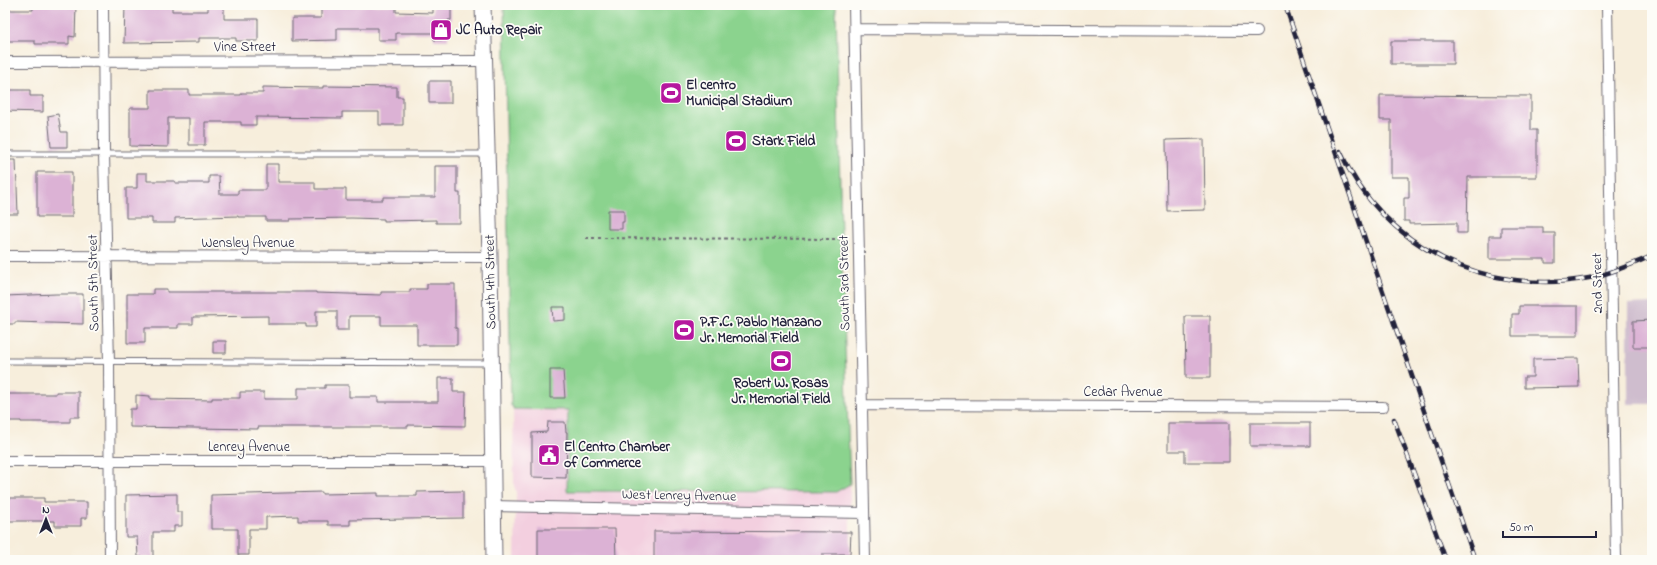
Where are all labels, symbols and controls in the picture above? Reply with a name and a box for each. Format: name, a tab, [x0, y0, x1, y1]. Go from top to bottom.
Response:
shop icon: JC Auto Repair	[428, 17, 454, 43]
place label: JC Auto Repair	[456, 20, 543, 41]
street label: Vine Street	[213, 37, 276, 58]
place label: El centro Municipal Stadium	[686, 75, 792, 112]
sports icon: El centro Municipal Stadium	[658, 80, 684, 106]
sports icon: Stark Field	[723, 128, 749, 154]
place label: Stark Field	[752, 131, 815, 152]
street label: Wensley Avenue	[202, 233, 295, 255]
street label: South 5th Street	[83, 234, 105, 332]
street label: South 4th Street	[480, 234, 502, 330]
street label: South 3rd Street	[834, 235, 856, 331]
street label: 2nd Street	[1587, 252, 1609, 313]
place label: P.F.C. Pablo Manzano Jr. Memorial Field	[700, 312, 822, 349]
sports icon: P.F.C. Pablo Manzano Jr. Memorial Field	[671, 317, 697, 343]
sports icon: Robert W. Rosas Jr. Memorial Field	[768, 348, 794, 374]
place label: Robert W. Rosas Jr. Memorial Field	[732, 373, 831, 410]
street label: Cedar Avenue	[1083, 382, 1163, 403]
street label: Lenrey Avenue	[208, 437, 291, 459]
place label: El Centro Chamber of Commerce	[564, 437, 670, 474]
public building icon: El Centro Chamber of Commerce	[536, 442, 562, 468]
street label: West Lenrey Avenue	[622, 485, 737, 509]
north arrow	[26, 499, 66, 539]
text: N	[42, 502, 50, 518]
scale bar	[1503, 513, 1596, 539]
text: 50 m	[1509, 519, 1533, 537]

